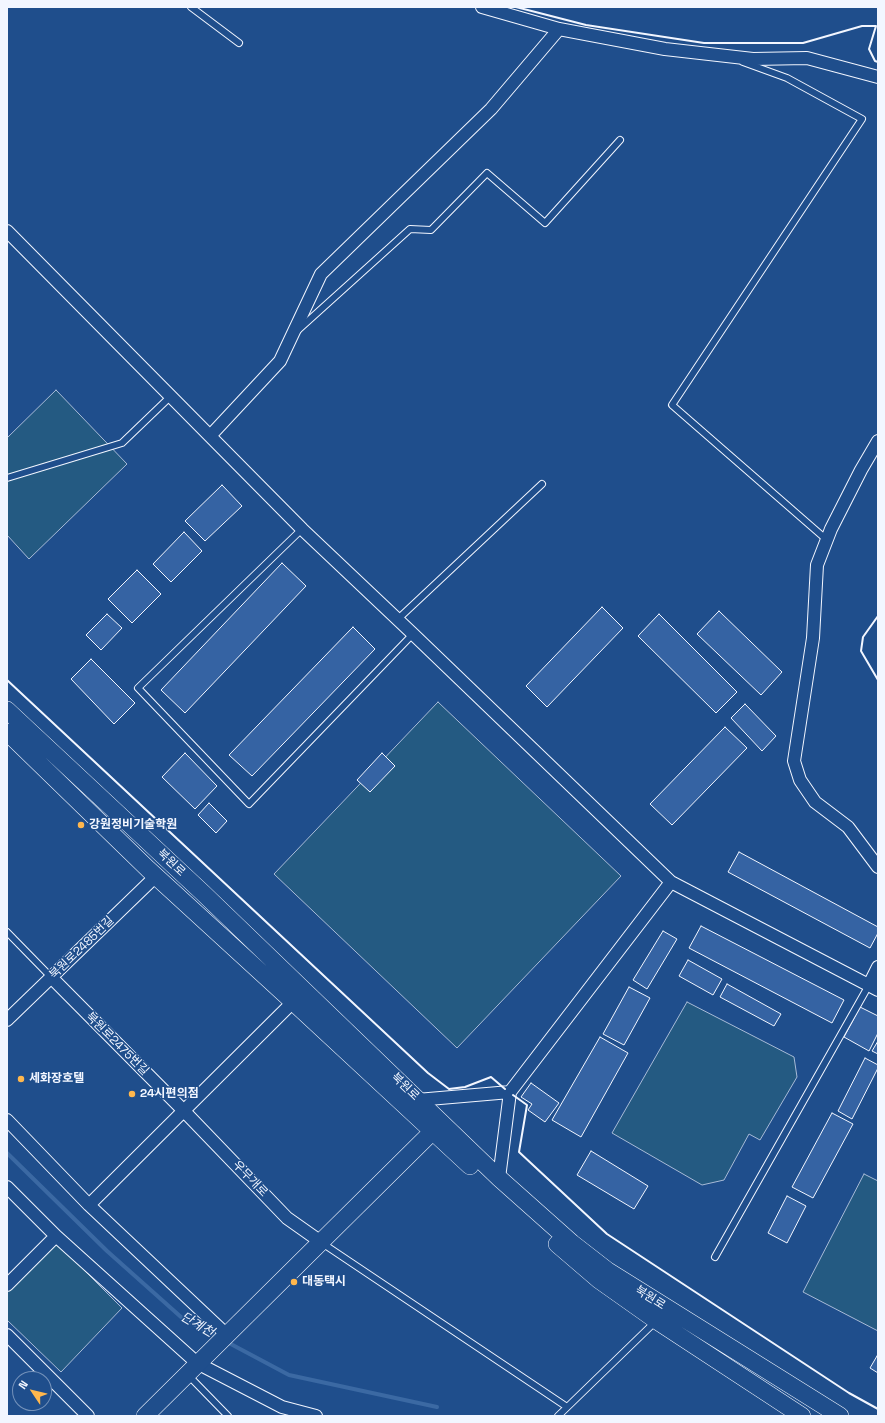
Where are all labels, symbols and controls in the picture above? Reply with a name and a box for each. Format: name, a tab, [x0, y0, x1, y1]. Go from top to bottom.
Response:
place label: 강원정비기술학원	[89, 818, 177, 832]
marker: 강원정비기술학원	[76, 820, 86, 830]
street label: 북원로	[154, 846, 188, 880]
street label: 북원로2485번길	[47, 914, 117, 982]
street label: 북원로2475번길	[83, 1010, 151, 1078]
street label: 북원로	[388, 1070, 422, 1104]
place label: 세화장호텔	[29, 1072, 84, 1086]
marker: 세화장호텔	[16, 1074, 26, 1084]
place label: 24시편의점	[140, 1087, 199, 1101]
marker: 24시편의점	[127, 1089, 137, 1099]
street label: 우무개로	[229, 1158, 271, 1200]
place label: 대동택시	[302, 1275, 346, 1289]
marker: 대동택시	[289, 1277, 299, 1287]
street label: 북원로	[632, 1283, 668, 1313]
water label: 단계천	[178, 1309, 216, 1341]
north arrow	[12, 1371, 52, 1411]
text: N	[15, 1378, 31, 1392]

